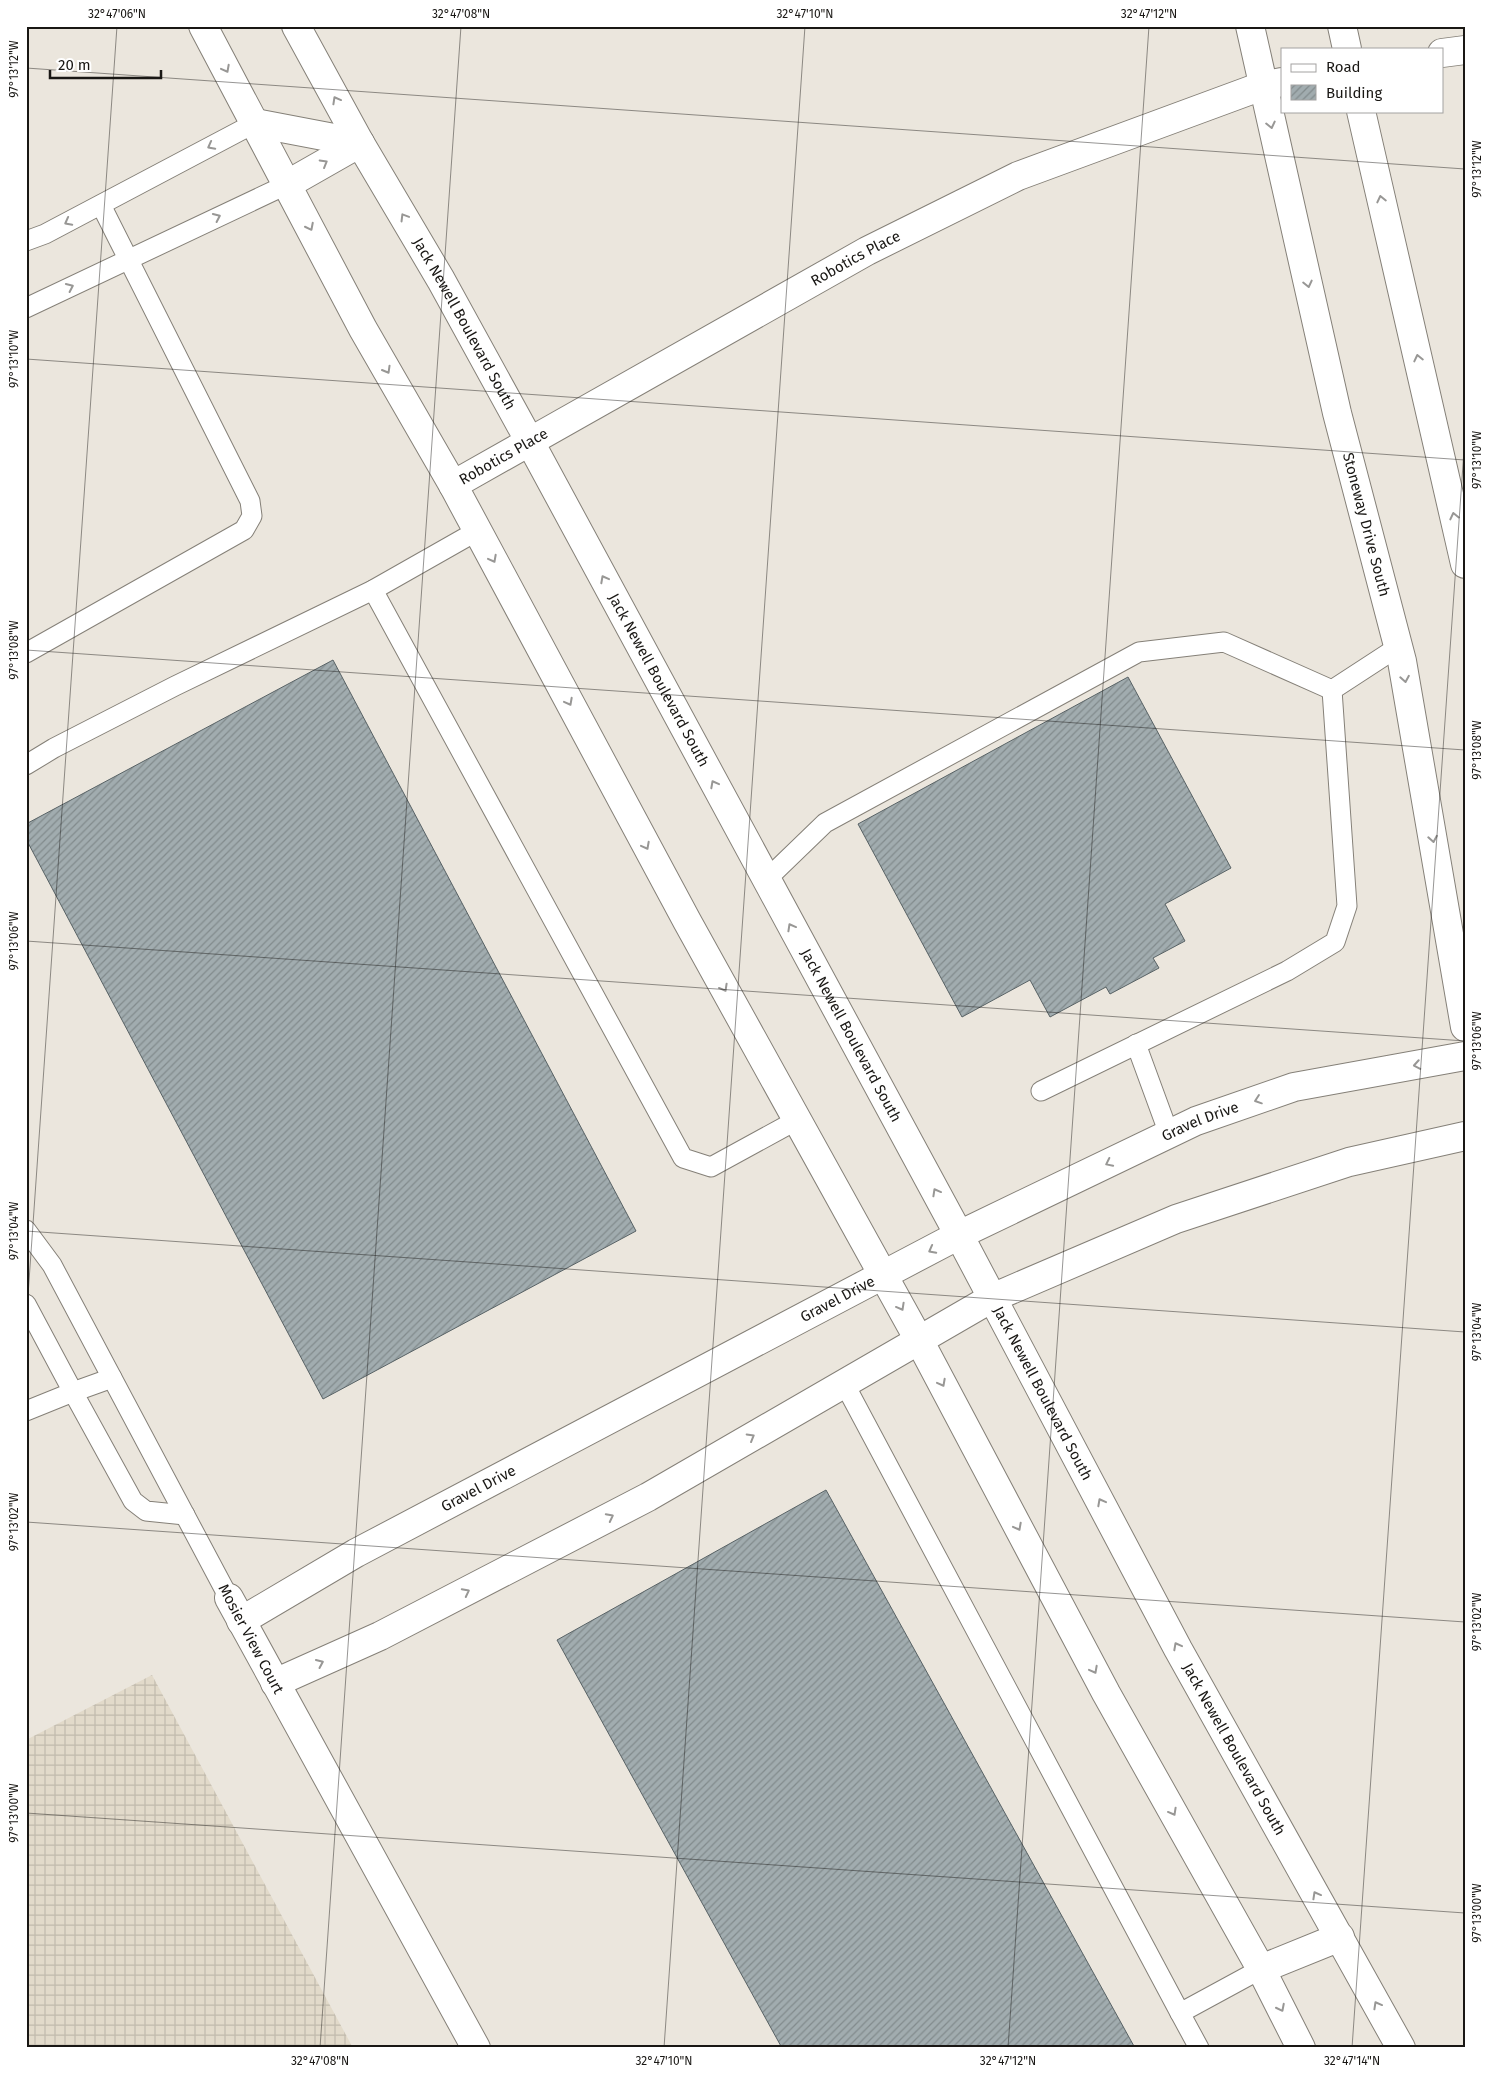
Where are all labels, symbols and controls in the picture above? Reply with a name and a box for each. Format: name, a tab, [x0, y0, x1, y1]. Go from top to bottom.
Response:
text: 32°47'06"N	[88, 7, 146, 21]
text: 32°47'08"N	[432, 7, 490, 21]
text: 32°47'10"N	[776, 7, 834, 21]
text: 32°47'12"N	[1121, 7, 1177, 21]
text: 97°13'12"W	[7, 40, 21, 98]
scale bar	[50, 48, 161, 80]
legend	[1281, 48, 1444, 112]
text: 20 m	[58, 56, 91, 74]
text: Road	[1326, 58, 1361, 76]
one-way arrow	[220, 64, 230, 73]
text: Building	[1326, 84, 1382, 102]
one-way arrow	[332, 96, 342, 105]
one-way arrow	[1265, 121, 1276, 130]
one-way arrow	[208, 140, 217, 150]
text: 97°13'12"W	[1470, 140, 1484, 198]
one-way arrow	[318, 159, 327, 169]
one-way arrow	[1377, 195, 1387, 204]
one-way arrow	[212, 213, 221, 224]
one-way arrow	[400, 213, 410, 222]
one-way arrow	[64, 216, 73, 226]
one-way arrow	[304, 222, 314, 231]
street label: Robotics Place	[808, 227, 903, 290]
street label: Jack Newell Boulevard South	[409, 234, 520, 413]
one-way arrow	[1302, 279, 1313, 288]
one-way arrow	[65, 283, 74, 293]
text: 97°13'10"W	[7, 330, 21, 388]
one-way arrow	[1413, 353, 1424, 362]
one-way arrow	[381, 365, 391, 374]
street label: Robotics Place	[456, 424, 551, 489]
text: 97°13'10"W	[1470, 431, 1484, 489]
street label: Stoneway Drive South	[1339, 451, 1394, 599]
one-way arrow	[1449, 512, 1460, 521]
one-way arrow	[487, 554, 497, 563]
one-way arrow	[600, 575, 610, 584]
street label: Jack Newell Boulevard South	[605, 590, 713, 770]
text: 97°13'08"W	[7, 620, 21, 680]
one-way arrow	[1400, 675, 1410, 684]
one-way arrow	[563, 697, 573, 706]
text: 97°13'08"W	[1470, 720, 1484, 780]
one-way arrow	[710, 780, 720, 789]
one-way arrow	[1427, 835, 1437, 844]
one-way arrow	[640, 840, 650, 849]
text: 97°13'06"W	[7, 911, 21, 971]
one-way arrow	[787, 923, 797, 932]
street label: Jack Newell Boulevard South	[797, 946, 905, 1125]
one-way arrow	[718, 983, 728, 992]
text: 97°13'06"W	[1470, 1011, 1484, 1071]
one-way arrow	[1412, 1059, 1421, 1069]
one-way arrow	[1255, 1094, 1263, 1104]
street label: Gravel Drive	[1159, 1098, 1241, 1145]
one-way arrow	[1105, 1157, 1114, 1167]
one-way arrow	[932, 1189, 942, 1198]
text: 97°13'04"W	[7, 1202, 21, 1260]
one-way arrow	[928, 1243, 937, 1253]
street label: Gravel Drive	[797, 1272, 878, 1326]
one-way arrow	[895, 1302, 905, 1311]
street label: Jack Newell Boulevard South	[989, 1303, 1096, 1483]
text: 97°13'04"W	[1470, 1303, 1484, 1361]
one-way arrow	[936, 1378, 946, 1387]
one-way arrow	[746, 1434, 755, 1444]
street label: Gravel Drive	[438, 1461, 519, 1515]
text: 97°13'02"W	[7, 1493, 21, 1551]
one-way arrow	[1097, 1499, 1107, 1508]
one-way arrow	[605, 1513, 614, 1523]
one-way arrow	[1012, 1521, 1022, 1530]
street label: Mosier View Court	[214, 1581, 288, 1698]
one-way arrow	[460, 1588, 469, 1598]
text: 97°13'02"W	[1470, 1593, 1484, 1651]
one-way arrow	[1173, 1642, 1183, 1651]
one-way arrow	[315, 1659, 324, 1670]
street label: Jack Newell Boulevard South	[1179, 1660, 1289, 1838]
one-way arrow	[1088, 1665, 1098, 1674]
text: 97°13'00"W	[7, 1783, 21, 1843]
one-way arrow	[1167, 1807, 1177, 1816]
text: 97°13'00"W	[1470, 1883, 1484, 1943]
one-way arrow	[1312, 1891, 1322, 1900]
one-way arrow	[1374, 2001, 1384, 2010]
one-way arrow	[1275, 2003, 1285, 2012]
text: 32°47'08"N	[291, 2054, 349, 2068]
text: 32°47'10"N	[635, 2054, 693, 2068]
text: 32°47'12"N	[980, 2054, 1036, 2068]
text: 32°47'14"N	[1324, 2054, 1380, 2068]

